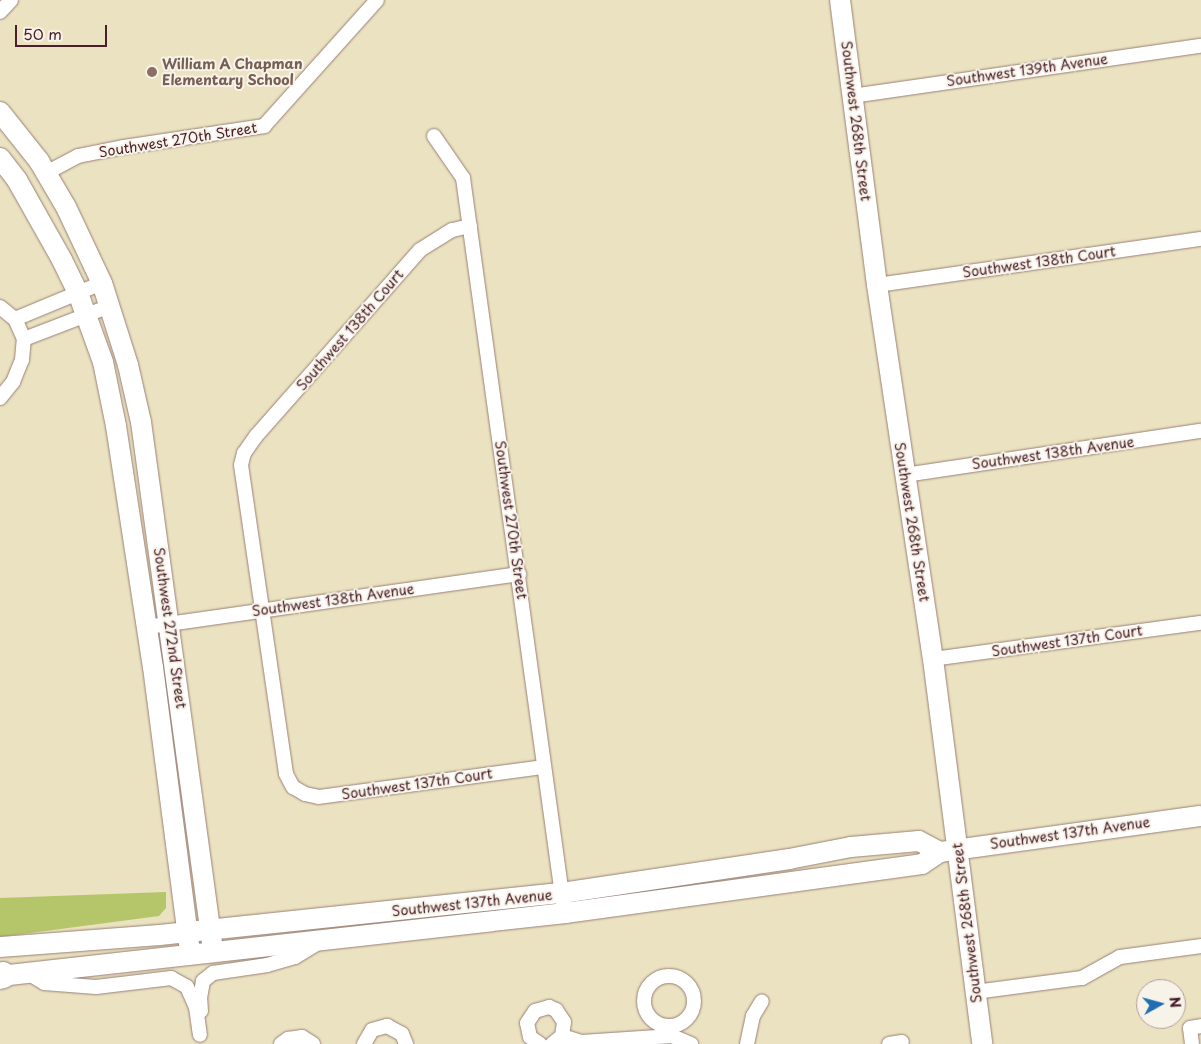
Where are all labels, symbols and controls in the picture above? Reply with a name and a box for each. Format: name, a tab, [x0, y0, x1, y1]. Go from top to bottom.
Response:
scale bar	[18, 15, 110, 47]
text: 50 m	[23, 22, 62, 45]
street label: Southwest 268th Street	[838, 40, 874, 202]
street label: Southwest 139th Avenue	[945, 50, 1109, 90]
place label: William A Chapman Elementary School	[162, 56, 304, 88]
marker: William A Chapman Elementary School	[146, 66, 158, 78]
street label: Southwest 270th Street	[97, 119, 259, 161]
street label: Southwest 138th Court	[961, 243, 1117, 281]
street label: Southwest 138th Court	[293, 266, 407, 394]
street label: Southwest 138th Avenue	[971, 433, 1135, 473]
street label: Southwest 270th Street	[491, 439, 531, 601]
street label: Southwest 268th Street	[891, 441, 933, 603]
street label: Southwest 272nd Street	[150, 546, 190, 710]
street label: Southwest 138th Avenue	[251, 580, 415, 620]
street label: Southwest 137th Court	[990, 622, 1144, 660]
street label: Southwest 137th Court	[340, 765, 494, 803]
street label: Southwest 137th Avenue	[989, 813, 1151, 853]
street label: Southwest 268th Street	[949, 842, 985, 1004]
street label: Southwest 137th Avenue	[390, 886, 554, 920]
north arrow	[1136, 979, 1186, 1029]
text: N	[1164, 995, 1186, 1009]

